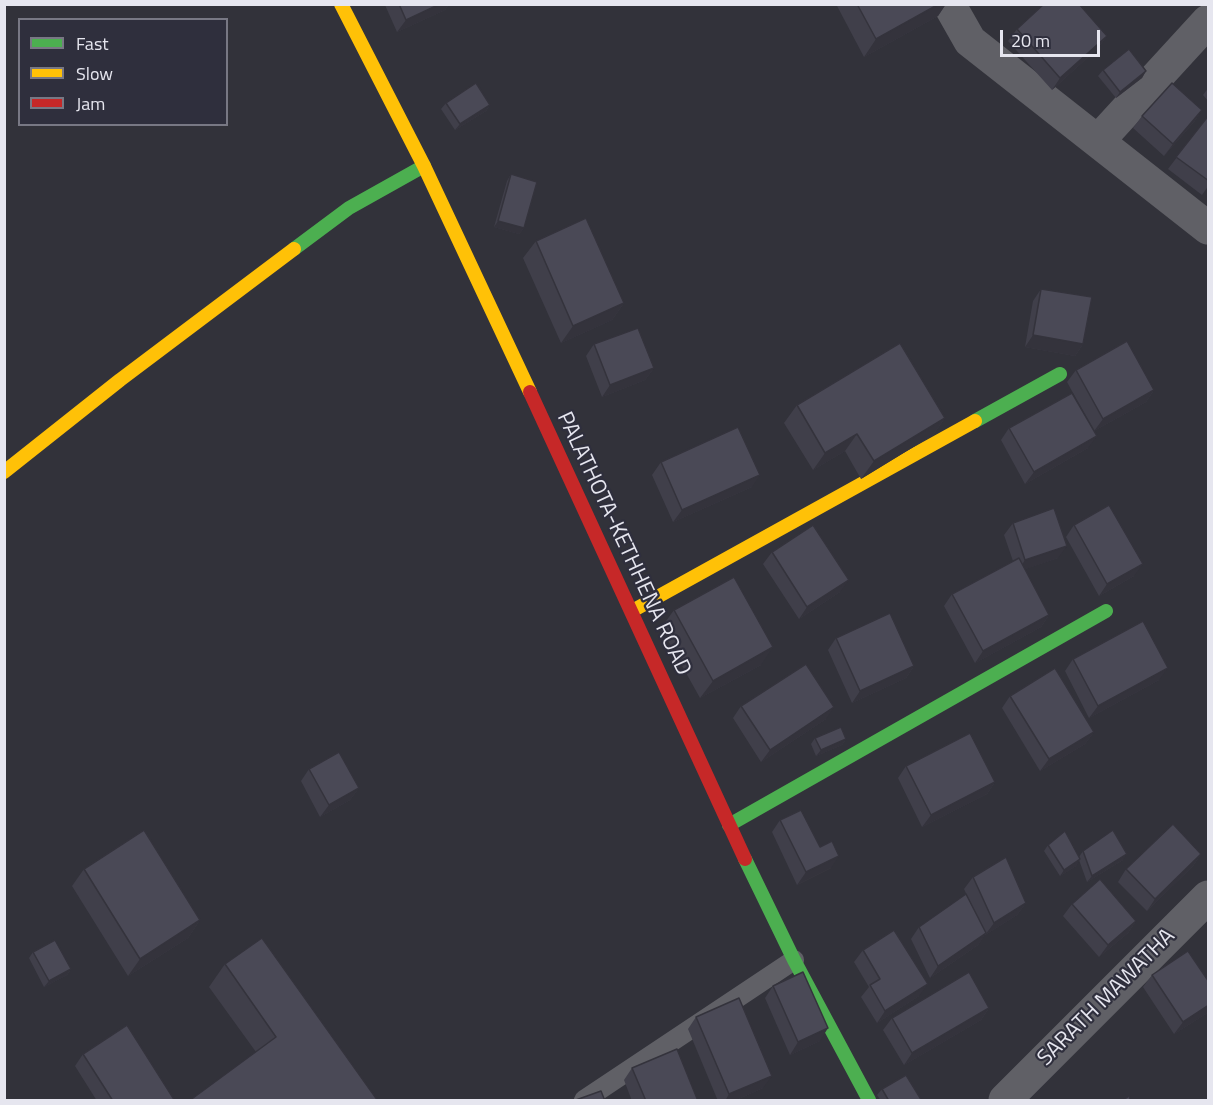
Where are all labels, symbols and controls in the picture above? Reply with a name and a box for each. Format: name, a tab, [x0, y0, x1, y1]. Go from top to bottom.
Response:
legend	[18, 18, 228, 126]
scale bar	[1003, 18, 1104, 56]
text: 20 m	[1011, 27, 1050, 54]
text: Fast	[76, 30, 109, 57]
text: Slow	[76, 60, 113, 87]
text: Jam	[76, 90, 105, 117]
street label: PALATHOTA-KETHHENA ROAD	[550, 408, 696, 680]
street label: SARATH MAWATHA	[1033, 924, 1181, 1072]

